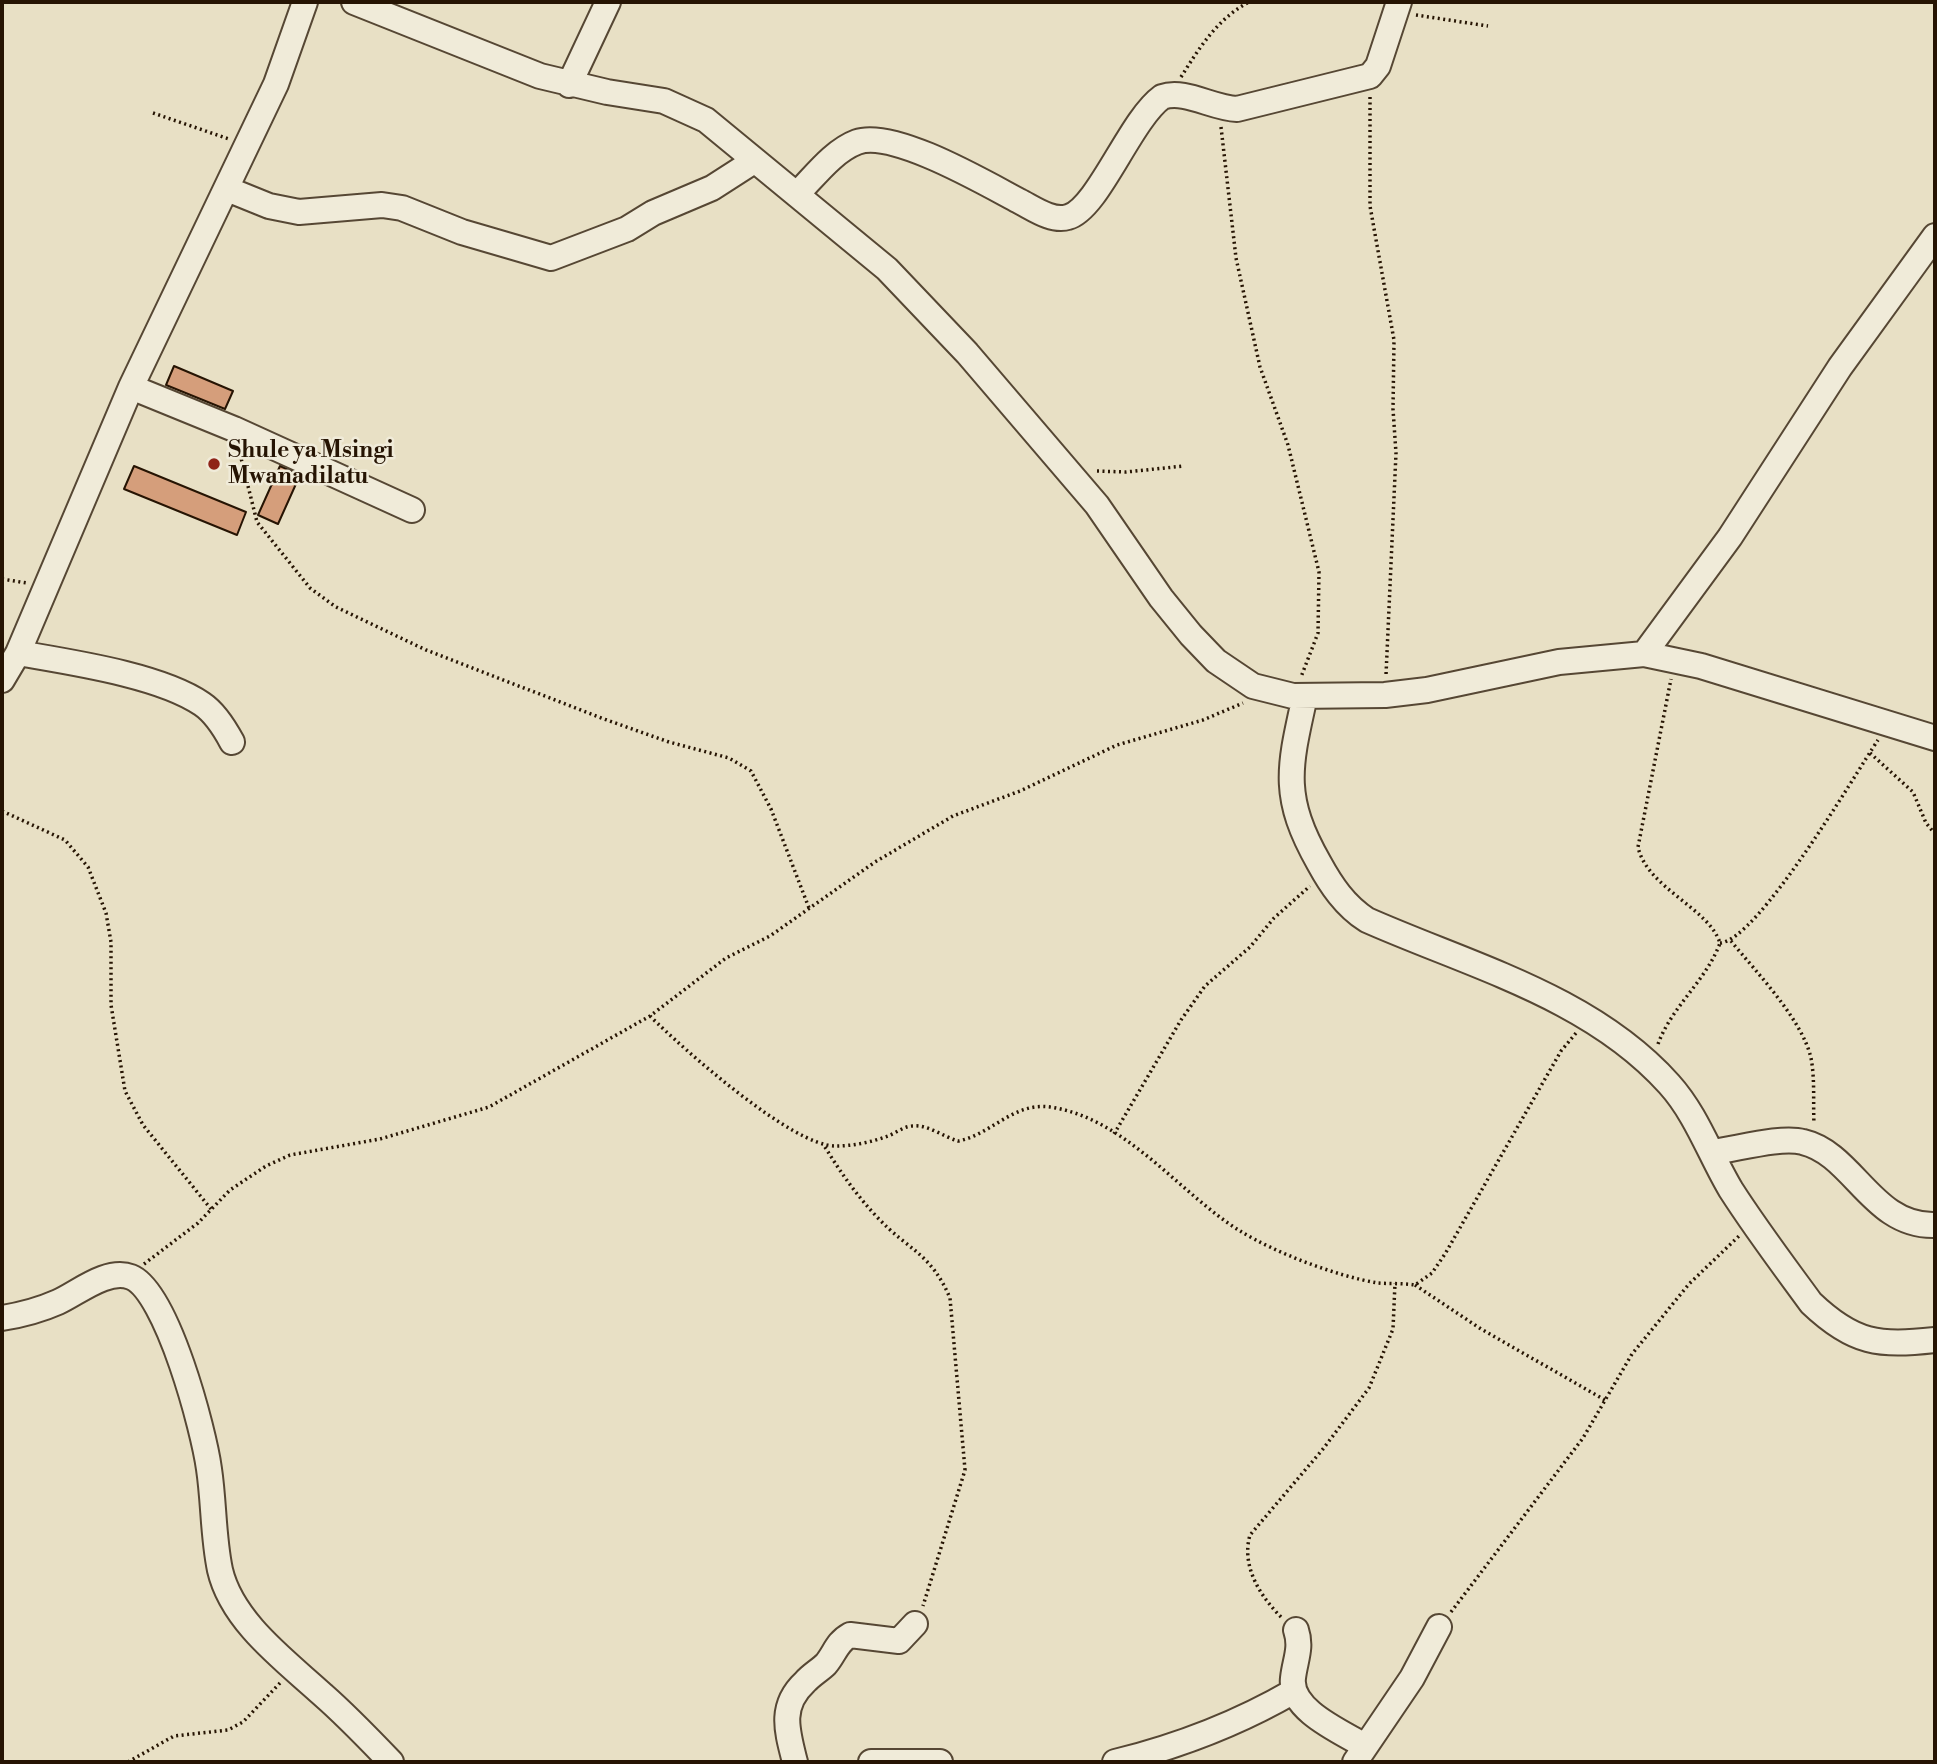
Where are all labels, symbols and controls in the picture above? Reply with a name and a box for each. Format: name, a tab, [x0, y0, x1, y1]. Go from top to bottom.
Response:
place label: Shule ya Msingi Mwanadilatu	[228, 437, 394, 491]
marker: Shule ya Msingi Mwanadilatu	[206, 456, 222, 472]

